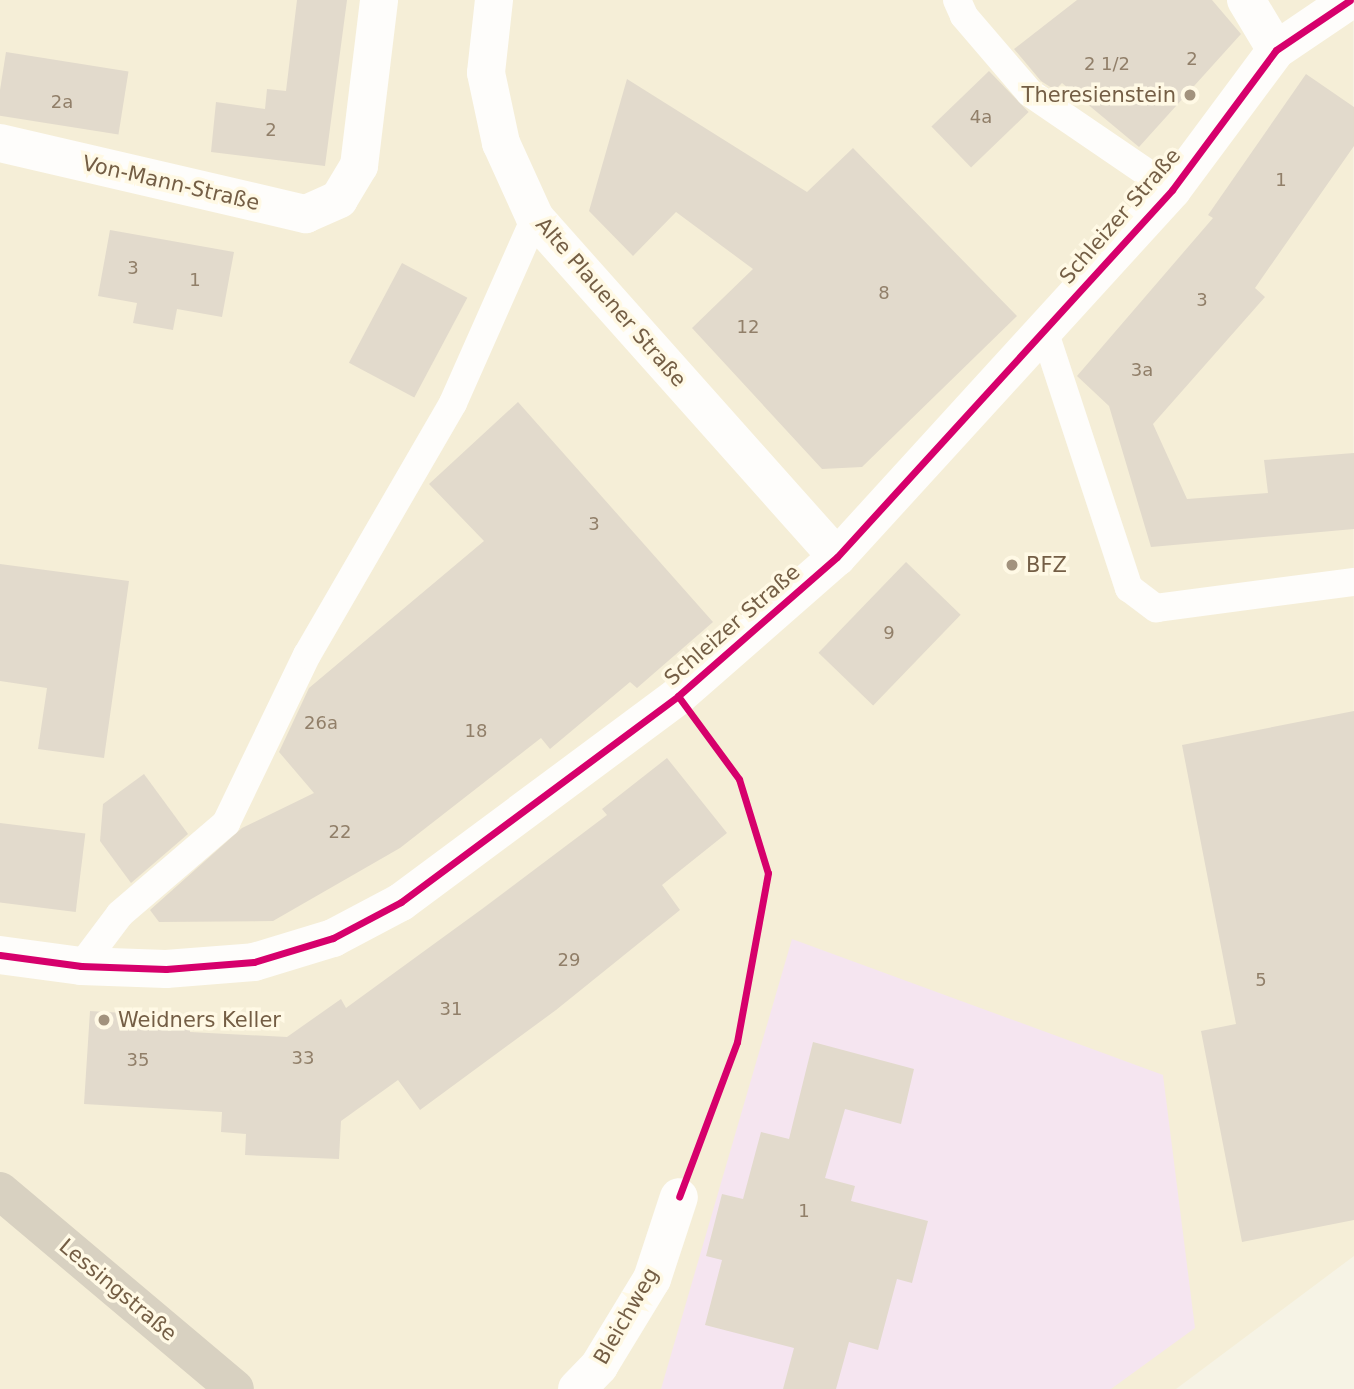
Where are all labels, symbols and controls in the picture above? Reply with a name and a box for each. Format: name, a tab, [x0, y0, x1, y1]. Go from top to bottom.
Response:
house number: 2	[1186, 48, 1198, 70]
house number: 2 1/2	[1084, 53, 1130, 75]
place label: Theresienstein	[1022, 82, 1176, 108]
marker: Theresienstein	[1182, 87, 1198, 103]
house number: 2a	[51, 91, 73, 113]
house number: 4a	[970, 106, 992, 128]
house number: 2	[265, 119, 277, 141]
street label: Schleizer Straße	[1054, 143, 1186, 289]
street label: Von-Mann-Straße	[80, 150, 262, 216]
house number: 1	[1275, 169, 1287, 191]
street label: Alte Plauener Straße	[531, 212, 691, 392]
house number: 3	[127, 257, 139, 279]
house number: 1	[189, 269, 201, 291]
house number: 8	[878, 282, 890, 304]
house number: 3	[1196, 289, 1208, 311]
house number: 12	[737, 316, 759, 338]
house number: 3a	[1131, 359, 1153, 381]
house number: 3	[588, 513, 600, 535]
place label: BFZ	[1026, 552, 1067, 578]
marker: BFZ	[1004, 557, 1020, 573]
street label: Schleizer Straße	[659, 559, 805, 691]
house number: 9	[883, 622, 895, 644]
house number: 26a	[304, 712, 338, 734]
house number: 18	[465, 720, 487, 742]
house number: 22	[329, 821, 351, 843]
house number: 29	[558, 949, 580, 971]
house number: 5	[1255, 969, 1267, 991]
house number: 31	[440, 998, 462, 1020]
place label: Weidners Keller	[118, 1007, 281, 1033]
marker: Weidners Keller	[96, 1012, 112, 1028]
house number: 33	[292, 1047, 314, 1069]
house number: 35	[127, 1049, 149, 1071]
house number: 1	[798, 1200, 810, 1222]
street label: Lessingstraße	[54, 1234, 182, 1346]
street label: Bleichweg	[588, 1263, 664, 1369]

